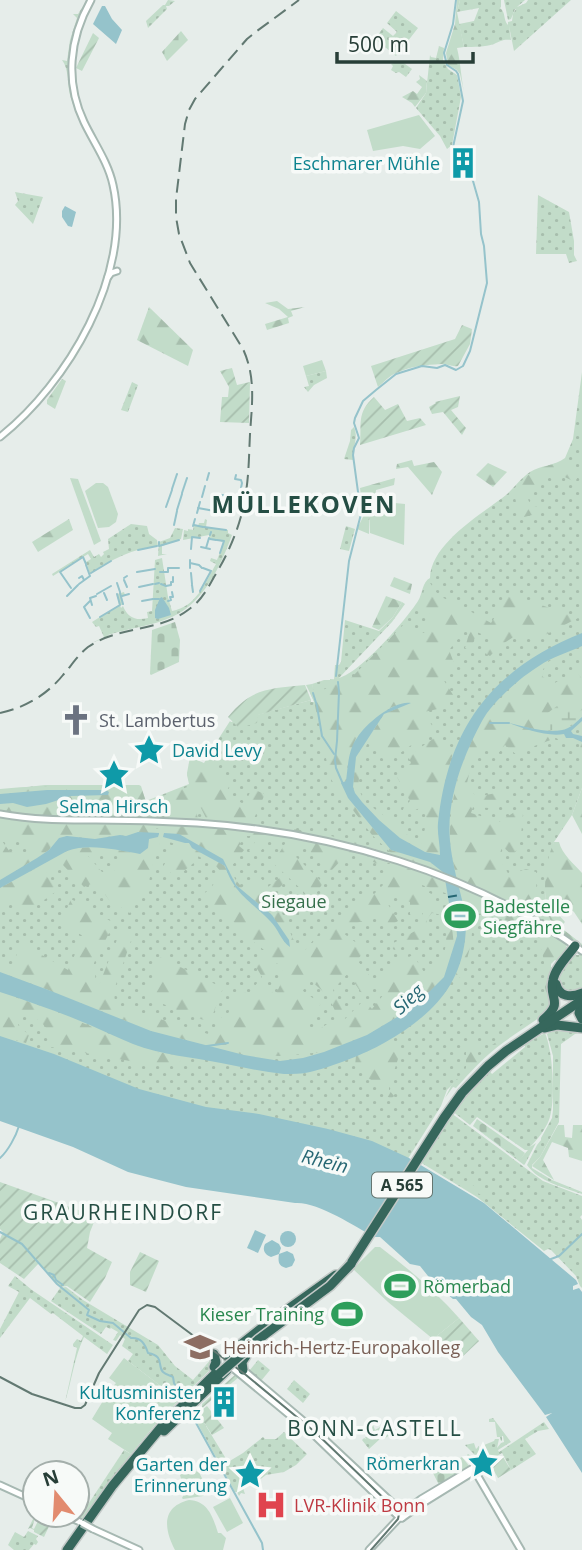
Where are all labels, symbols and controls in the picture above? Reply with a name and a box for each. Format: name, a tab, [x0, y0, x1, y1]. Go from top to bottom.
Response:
scale bar	[337, 21, 474, 65]
text: 500 m	[348, 30, 409, 58]
building icon: Eschmarer Mühle	[446, 146, 480, 180]
place label: Eschmarer Mühle	[293, 151, 440, 175]
district label: MÜLLEKOVEN	[212, 487, 396, 520]
church icon: St. Lambertus	[59, 703, 93, 737]
place label: St. Lambertus	[99, 708, 215, 732]
place icon: David Levy	[132, 733, 166, 767]
place label: David Levy	[172, 738, 263, 762]
place icon: Selma Hirsch	[97, 758, 131, 792]
place label: Selma Hirsch	[59, 794, 169, 818]
park label: Siegaue	[261, 889, 327, 913]
place label: Badestelle Siegfähre	[483, 894, 570, 939]
sports icon: Badestelle Siegfähre	[443, 899, 477, 933]
water label: Sieg	[387, 977, 430, 1020]
water label: Rhein	[299, 1143, 351, 1179]
road number: A 565	[372, 1172, 432, 1198]
district label: GRAURHEINDORF	[23, 1198, 223, 1226]
sports icon: Römerbad	[383, 1269, 417, 1303]
place label: Römerbad	[423, 1274, 511, 1298]
sports icon: Kieser Training	[330, 1297, 364, 1331]
place label: Kieser Training	[199, 1302, 324, 1326]
school or university icon: Heinrich-Hertz-Europakolleg	[183, 1330, 217, 1364]
place label: Heinrich-Hertz-Europakolleg	[223, 1335, 460, 1359]
place label: Kultusminister Konferenz	[79, 1380, 202, 1425]
building icon: Kultusminister Konferenz	[207, 1385, 241, 1419]
district label: BONN-CASTELL	[287, 1414, 463, 1442]
place icon: Römerkran	[466, 1446, 500, 1480]
place label: Römerkran	[366, 1451, 460, 1475]
place label: Garten der Erinnerung	[134, 1452, 228, 1497]
place icon: Garten der Erinnerung	[233, 1457, 267, 1491]
north arrow	[21, 1459, 91, 1529]
text: N	[39, 1463, 62, 1493]
hospital icon: LVR-Klinik Bonn	[254, 1488, 288, 1522]
place label: LVR-Klinik Bonn	[294, 1493, 425, 1517]

